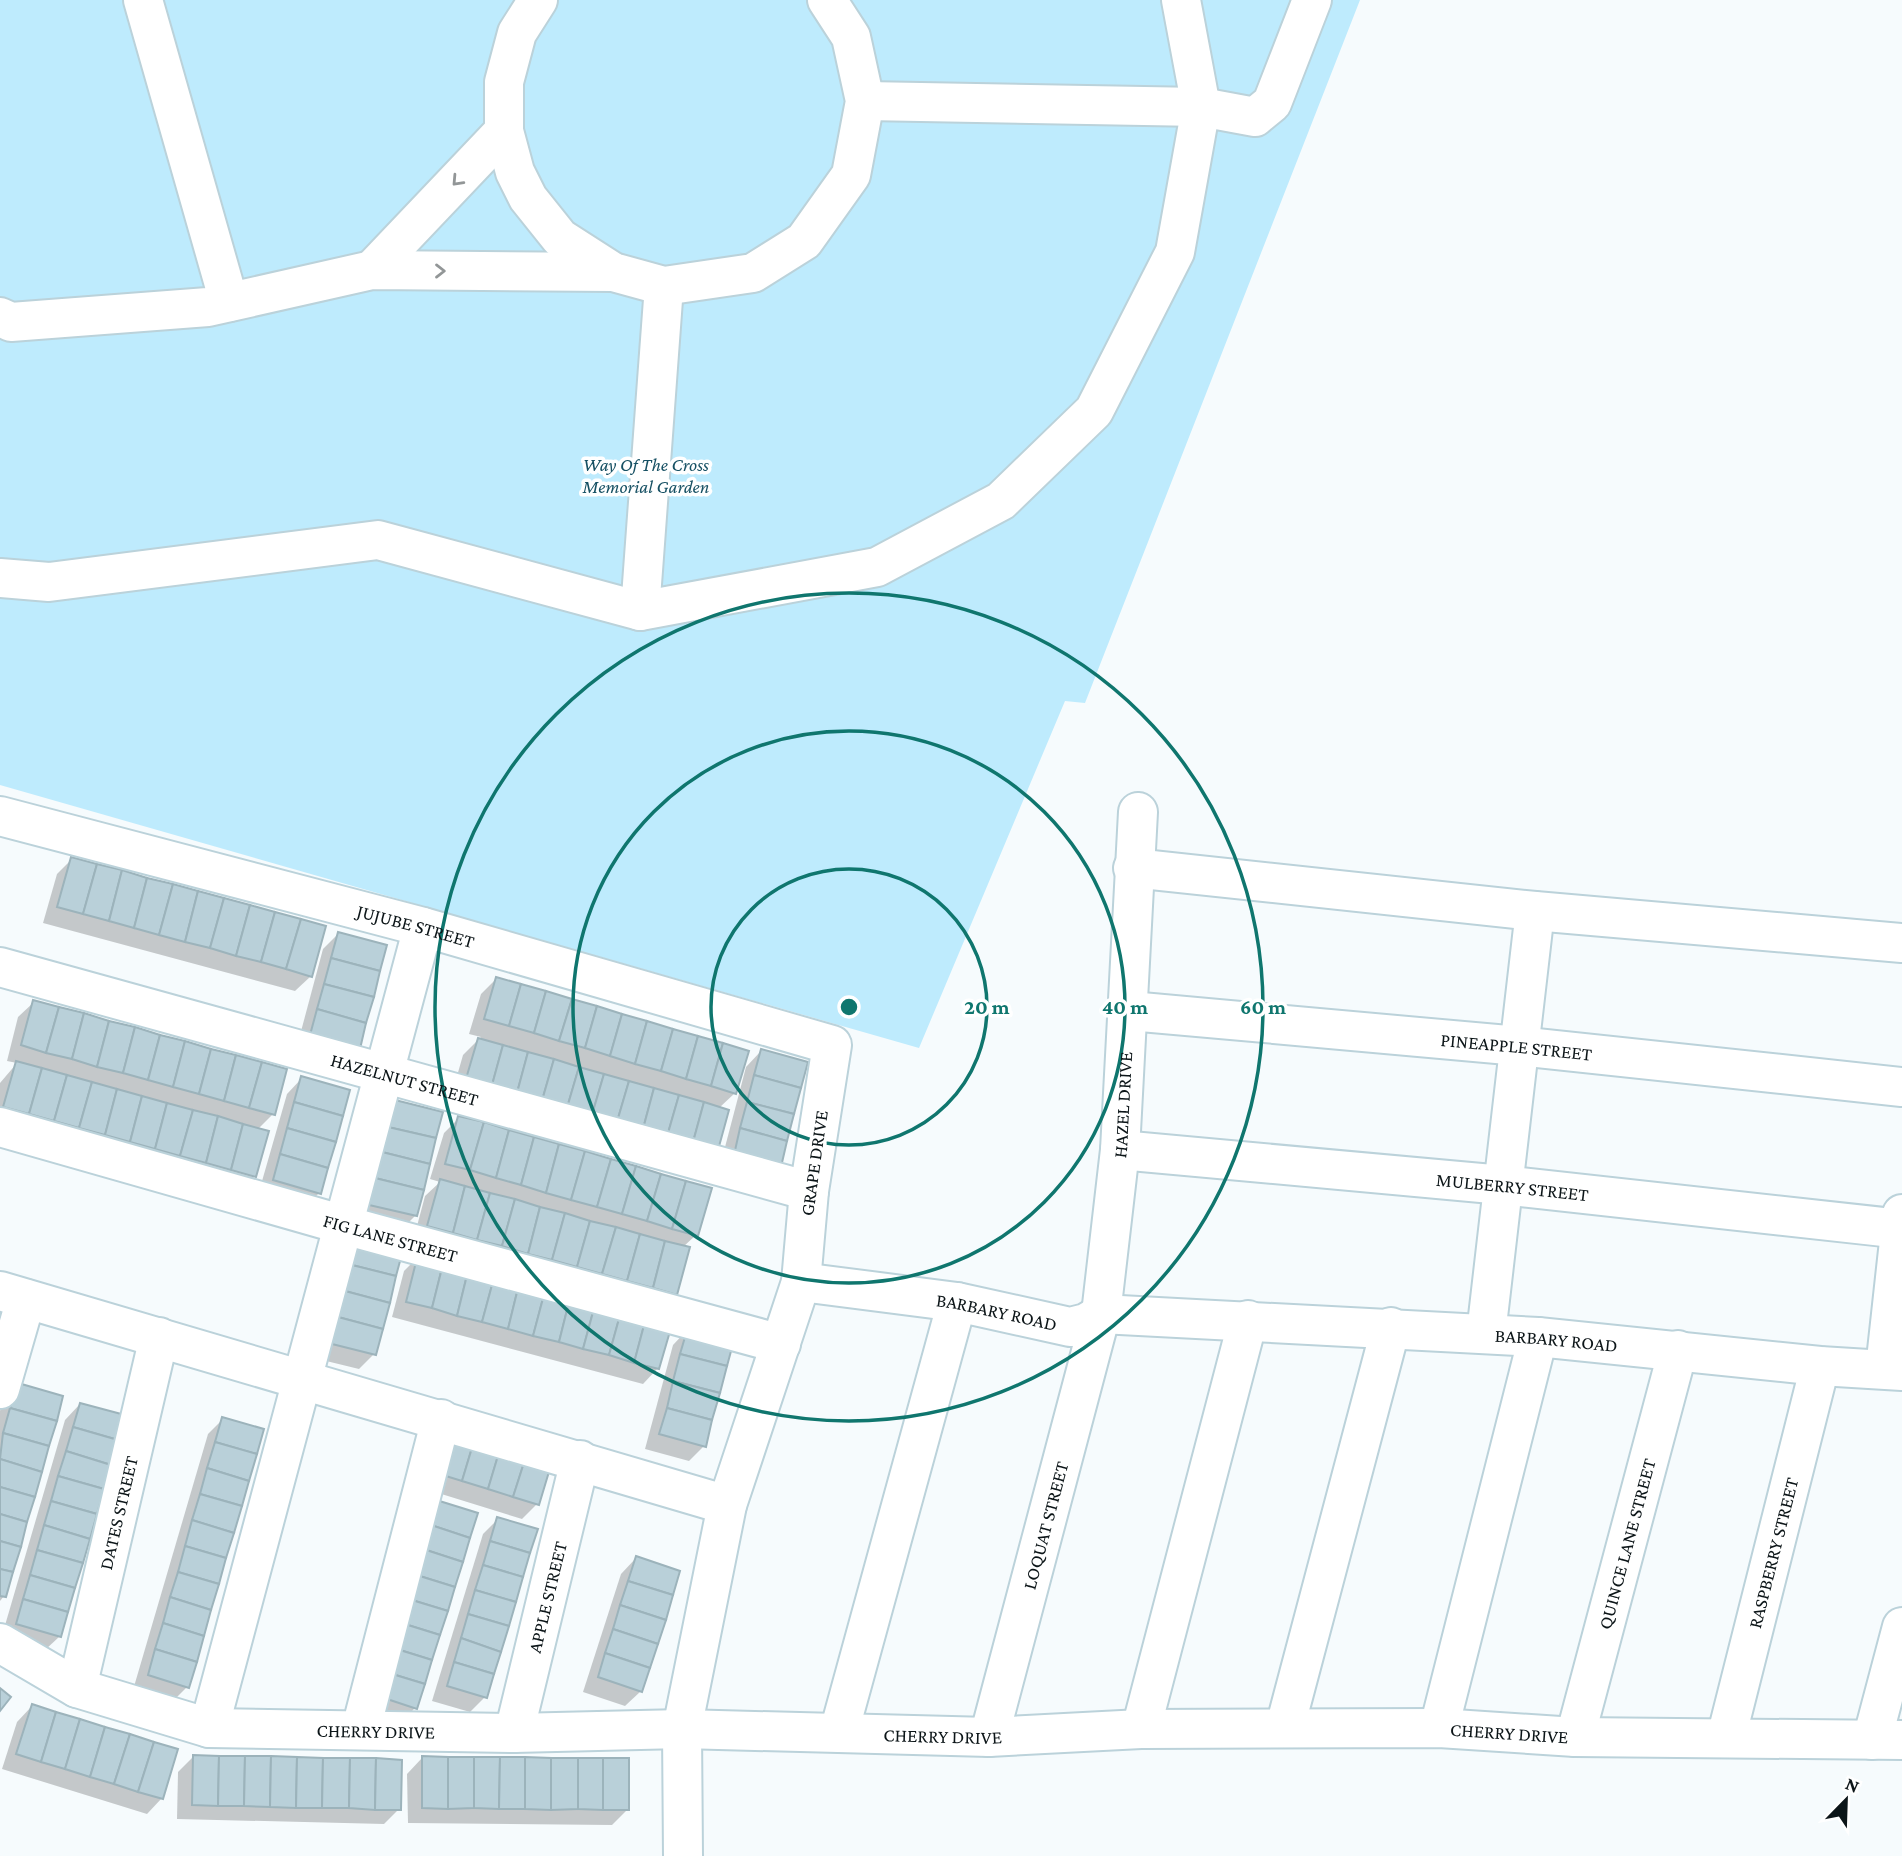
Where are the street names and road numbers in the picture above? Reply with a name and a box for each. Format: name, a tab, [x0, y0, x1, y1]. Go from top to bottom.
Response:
street label: JUJUBE STREET	[353, 899, 478, 952]
street label: PINEAPPLE STREET	[1440, 1028, 1594, 1064]
street label: HAZELNUT STREET	[329, 1049, 482, 1110]
street label: HAZEL DRIVE	[1109, 1051, 1136, 1159]
street label: GRAPE DRIVE	[796, 1109, 832, 1217]
street label: MULBERRY STREET	[1435, 1168, 1590, 1205]
street label: FIG LANE STREET	[321, 1209, 461, 1266]
street label: BARBARY ROAD	[935, 1289, 1059, 1334]
street label: BARBARY ROAD	[1494, 1324, 1619, 1356]
street label: DATES STREET	[94, 1453, 142, 1572]
street label: QUINCE LANE STREET	[1594, 1455, 1659, 1631]
street label: LOQUAT STREET	[1018, 1458, 1072, 1592]
street label: RASPBERRY STREET	[1744, 1475, 1802, 1630]
street label: APPLE STREET	[523, 1538, 571, 1655]
street label: CHERRY DRIVE	[1450, 1718, 1569, 1747]
street label: CHERRY DRIVE	[317, 1719, 435, 1742]
street label: CHERRY DRIVE	[883, 1724, 1002, 1748]

